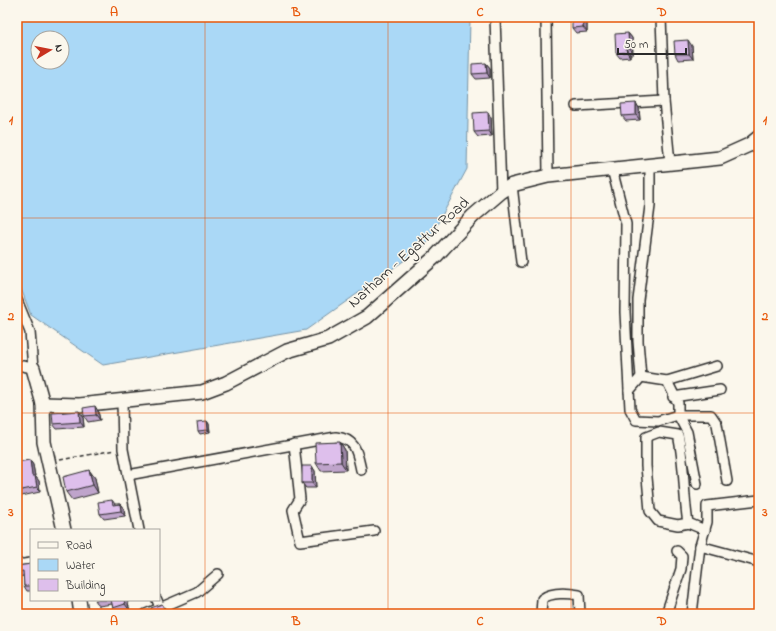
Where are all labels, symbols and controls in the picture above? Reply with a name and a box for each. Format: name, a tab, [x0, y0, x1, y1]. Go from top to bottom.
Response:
text: A	[110, 3, 118, 22]
text: B	[291, 3, 301, 22]
text: C	[476, 3, 484, 22]
text: D	[656, 3, 667, 22]
north arrow	[30, 30, 70, 70]
scale bar	[618, 30, 686, 56]
text: 50 m	[624, 36, 648, 54]
text: N	[50, 43, 67, 53]
text: 1	[9, 111, 14, 130]
text: 1	[763, 111, 768, 130]
street label: Natham - Egattur Road	[343, 192, 475, 314]
text: 2	[7, 307, 15, 326]
text: 2	[761, 307, 769, 326]
text: 3	[7, 503, 14, 522]
text: 3	[761, 503, 768, 522]
legend	[30, 529, 160, 601]
text: Road	[66, 537, 92, 555]
text: Water	[66, 557, 95, 575]
text: Building	[65, 577, 105, 596]
text: A	[110, 612, 118, 631]
text: B	[291, 612, 301, 631]
text: C	[476, 612, 484, 631]
text: D	[656, 612, 667, 631]

